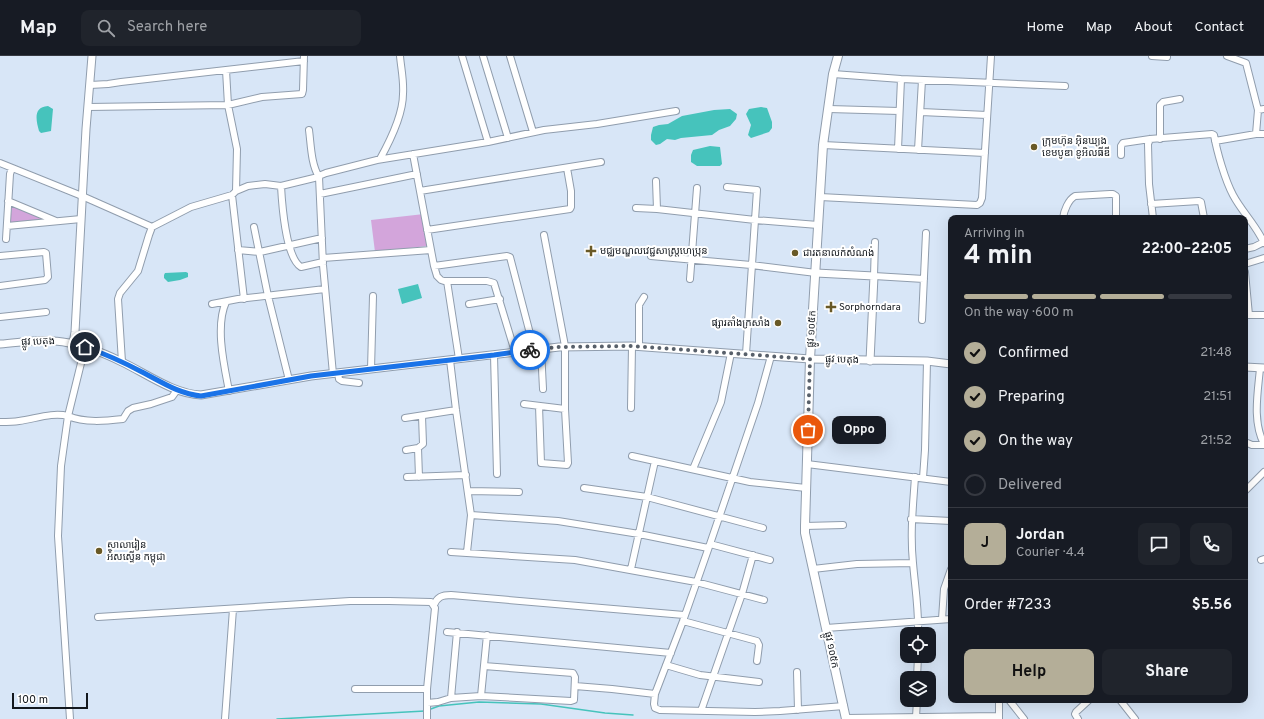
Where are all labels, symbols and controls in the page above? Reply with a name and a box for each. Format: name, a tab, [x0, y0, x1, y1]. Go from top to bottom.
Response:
search box	[81, 10, 361, 46]
text: Map	[20, 16, 57, 40]
icon: search	[95, 17, 117, 39]
text: Search here	[127, 18, 207, 37]
text: Home	[1027, 19, 1064, 36]
text: Map	[1086, 19, 1112, 36]
text: About	[1134, 19, 1173, 36]
text: Contact	[1195, 19, 1244, 36]
place label: ក្រុមហ៊ុន អ៊ិនឃ្យុង ខេមបូឌា ខូអិលធីឌី	[1042, 135, 1110, 160]
marker: ក្រុមហ៊ុន អ៊ិនឃ្យុង ខេមបូឌា ខូអិលធីឌី	[1029, 142, 1039, 152]
text: Arriving in	[964, 226, 1025, 242]
text: 4 min	[964, 240, 1033, 273]
text: 22:00–22:05	[1142, 240, 1232, 259]
marker: មជ្ឈមណ្ឌលវេជ្ជសាស្ត្រហេប្រុន	[585, 245, 597, 257]
place label: មជ្ឈមណ្ឌលវេជ្ជសាស្ត្រហេប្រុន	[600, 245, 708, 258]
place label: ជារតនាលក់សំណង់	[803, 246, 874, 260]
marker: ជារតនាលក់សំណង់	[790, 248, 800, 258]
place label: Sorphorndara	[839, 301, 901, 314]
marker: Sorphorndara	[826, 302, 836, 312]
text: On the way · 600 m	[964, 305, 1074, 321]
street label: ផ្លូវ ១០៥ក	[805, 310, 821, 348]
place label: ផ្សារតាំងក្រសាំង	[712, 316, 770, 330]
marker: ផ្សារតាំងក្រសាំង	[773, 318, 783, 328]
pin	[68, 330, 102, 364]
courier	[510, 330, 550, 370]
street label: ផ្លូវ បេតុង	[21, 335, 55, 351]
icon: home	[74, 336, 96, 358]
icon: bike	[519, 339, 541, 361]
icon: check	[964, 342, 986, 364]
text: Confirmed	[998, 344, 1069, 363]
text: 21:48	[1200, 345, 1232, 361]
street label: ផ្លូវ បេតុង	[825, 353, 859, 369]
icon: check	[964, 386, 986, 408]
text: Preparing	[998, 388, 1065, 407]
text: 21:51	[1203, 389, 1232, 405]
pin	[791, 413, 825, 447]
callout: Oppo	[832, 416, 886, 444]
icon: bag	[797, 419, 819, 441]
text: Oppo	[843, 422, 875, 438]
icon: check	[964, 430, 986, 452]
text: On the way	[998, 432, 1073, 451]
text: 21:52	[1200, 433, 1232, 449]
text: Delivered	[998, 476, 1062, 495]
button: chat	[1138, 523, 1180, 565]
button: phone	[1190, 523, 1232, 565]
text: Jordan	[1016, 526, 1065, 545]
text: J	[981, 534, 989, 553]
place label: សាលារៀន អ៉ិសស្ទើន កម្ពុជា	[107, 538, 165, 565]
text: Courier · 4.4	[1016, 545, 1085, 561]
marker: សាលារៀន អ៉ិសស្ទើន កម្ពុជា	[94, 546, 104, 556]
text: Order #7233	[964, 596, 1052, 615]
text: $5.56	[1192, 596, 1232, 615]
map controls	[900, 627, 936, 707]
button: locate	[900, 627, 936, 663]
street label: ផ្លូវ ១០៥ក	[819, 630, 841, 670]
button: Help	[964, 649, 1094, 695]
button: Share	[1102, 649, 1232, 695]
button: layers	[900, 671, 936, 707]
scale bar	[12, 691, 88, 710]
text: 100 m	[18, 693, 48, 707]

